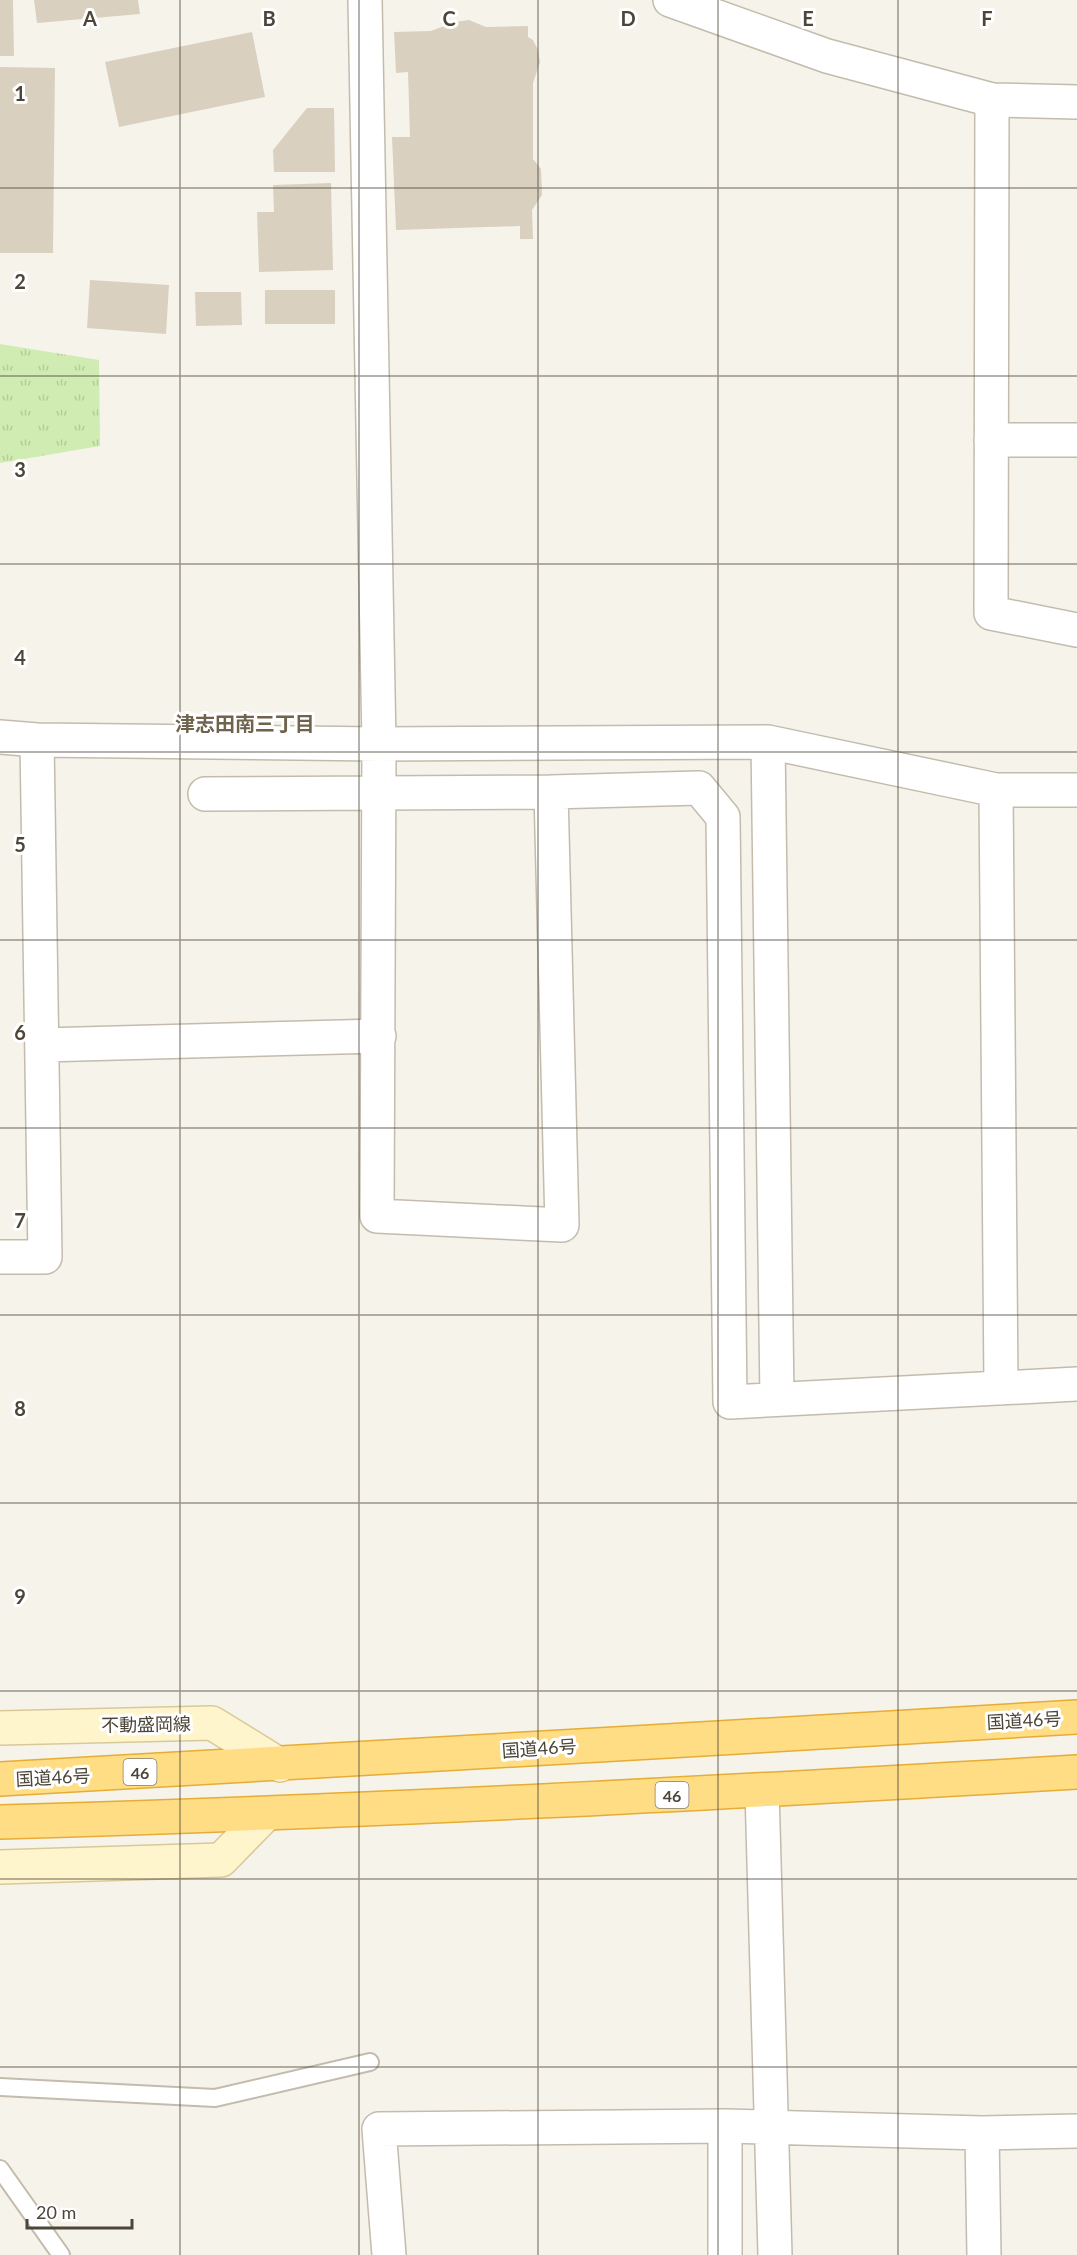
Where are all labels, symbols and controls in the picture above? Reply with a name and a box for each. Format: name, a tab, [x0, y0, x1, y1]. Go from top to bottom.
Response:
text: A	[82, 6, 97, 30]
text: B	[262, 6, 276, 30]
text: C	[442, 6, 456, 30]
text: D	[620, 6, 636, 30]
text: E	[802, 6, 814, 30]
text: F	[981, 6, 993, 30]
text: 1	[14, 81, 26, 105]
text: 2	[14, 269, 26, 293]
text: 3	[14, 457, 26, 481]
text: 4	[14, 645, 26, 669]
district label: 津志田南三丁目	[175, 711, 315, 735]
text: 5	[14, 832, 26, 856]
text: 6	[14, 1020, 26, 1044]
text: 7	[14, 1208, 26, 1232]
text: 8	[14, 1396, 26, 1420]
text: 9	[14, 1584, 26, 1608]
street label: 国道46号	[986, 1707, 1062, 1733]
street label: 不動盛岡線	[101, 1712, 191, 1736]
street label: 国道46号	[501, 1734, 577, 1762]
road number: 46	[124, 1759, 156, 1785]
street label: 国道46号	[15, 1764, 91, 1790]
road number: 46	[656, 1782, 688, 1808]
scale bar	[27, 2192, 132, 2230]
text: 20 m	[36, 2201, 76, 2223]

